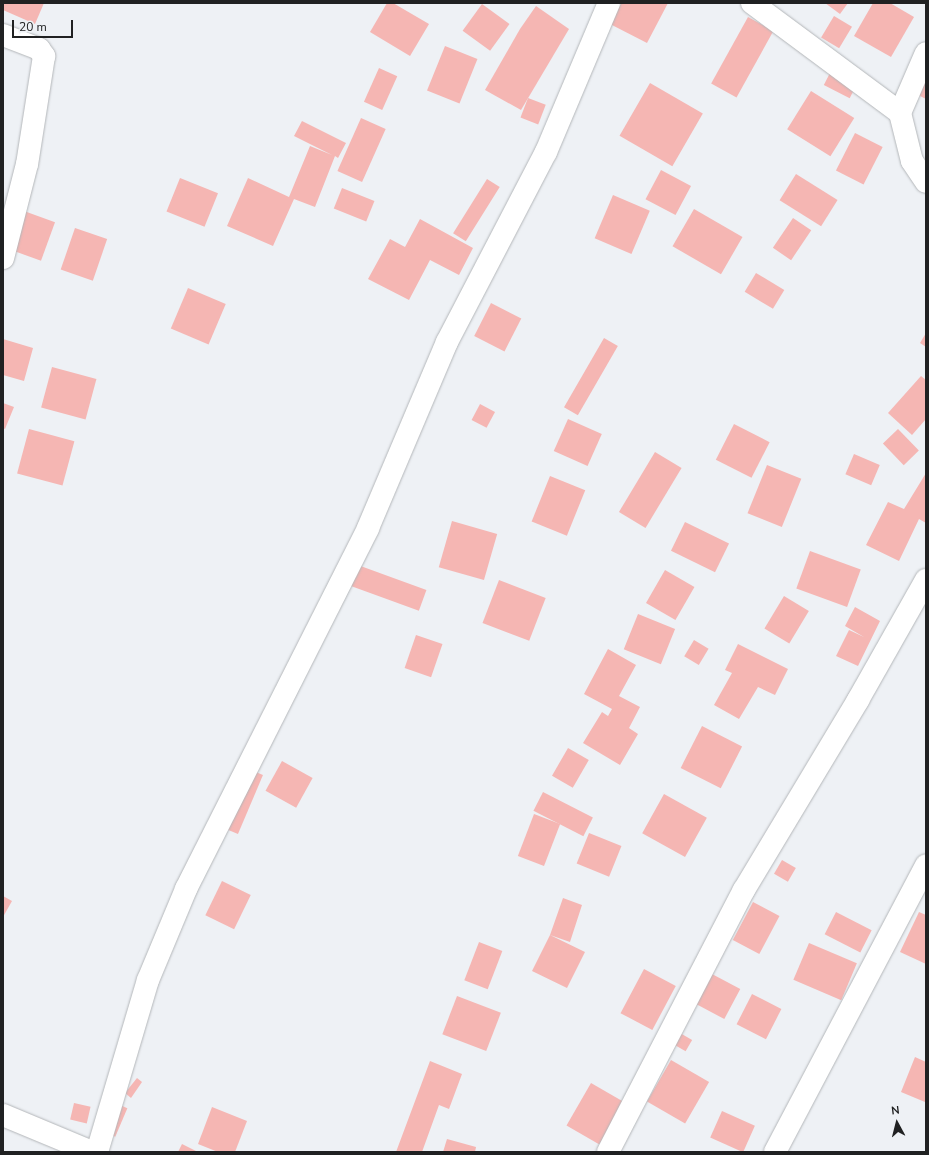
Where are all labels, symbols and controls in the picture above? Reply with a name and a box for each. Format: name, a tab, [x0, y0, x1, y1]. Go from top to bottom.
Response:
scale bar	[14, 12, 75, 38]
text: 20 m	[19, 19, 47, 35]
north arrow	[877, 1103, 917, 1143]
text: N	[890, 1103, 900, 1119]

